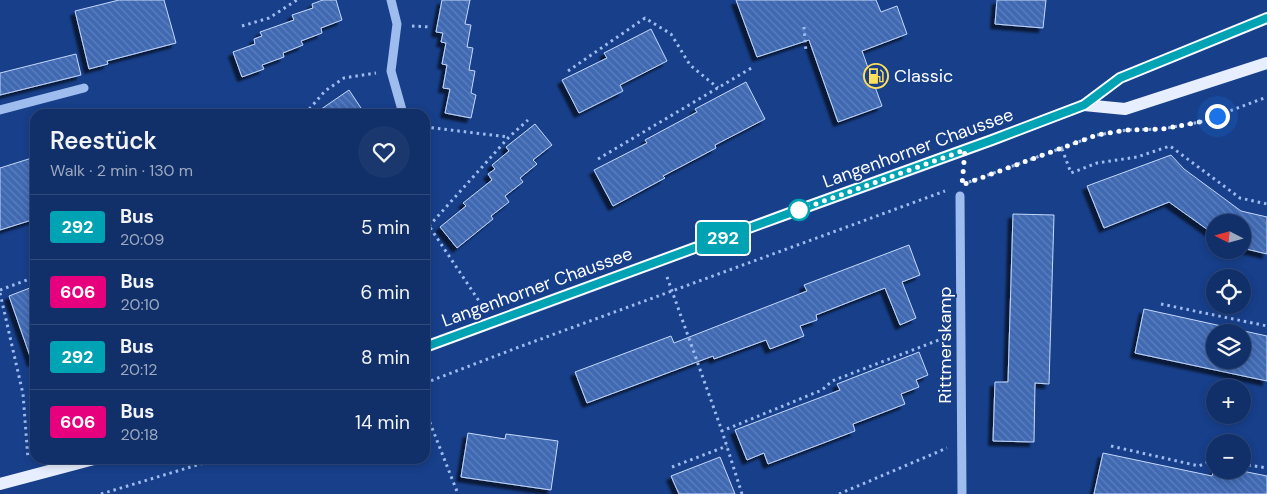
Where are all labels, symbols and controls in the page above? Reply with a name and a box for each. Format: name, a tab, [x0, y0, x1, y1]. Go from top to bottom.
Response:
fuel station icon: Classic	[863, 63, 889, 89]
place label: Classic	[894, 64, 953, 88]
street label: Langenhorner Chaussee	[819, 102, 1017, 194]
your location	[1205, 104, 1230, 129]
text: Reestück	[50, 125, 157, 156]
button: heart	[358, 126, 410, 178]
text: Walk · 2 min · 130 m	[50, 160, 193, 181]
unlabelled marker	[788, 199, 810, 221]
text: Bus	[120, 204, 154, 229]
north arrow	[1206, 214, 1251, 259]
map controls	[1206, 214, 1251, 479]
text: 292	[61, 215, 94, 239]
text: 5 min	[361, 215, 410, 240]
line badge: 292	[694, 222, 752, 254]
text: 292	[707, 226, 739, 250]
text: 20:09	[120, 229, 164, 250]
street label: Langenhorner Chaussee	[438, 241, 636, 333]
text: Bus	[121, 269, 154, 294]
button: locate	[1206, 269, 1251, 314]
text: 606	[60, 280, 96, 304]
text: 6 min	[361, 280, 410, 305]
street label: Rittmerskamp	[933, 286, 957, 404]
text: 20:10	[121, 294, 160, 315]
button: layers	[1206, 324, 1251, 369]
text: Bus	[120, 334, 154, 359]
text: 292	[61, 345, 94, 369]
text: 8 min	[361, 345, 410, 370]
text: 20:12	[120, 359, 157, 380]
button: +	[1206, 379, 1251, 424]
text: Bus	[121, 399, 154, 424]
text: 606	[60, 410, 96, 434]
text: 14 min	[355, 410, 410, 435]
text: 20:18	[121, 424, 158, 445]
button: −	[1206, 434, 1251, 479]

